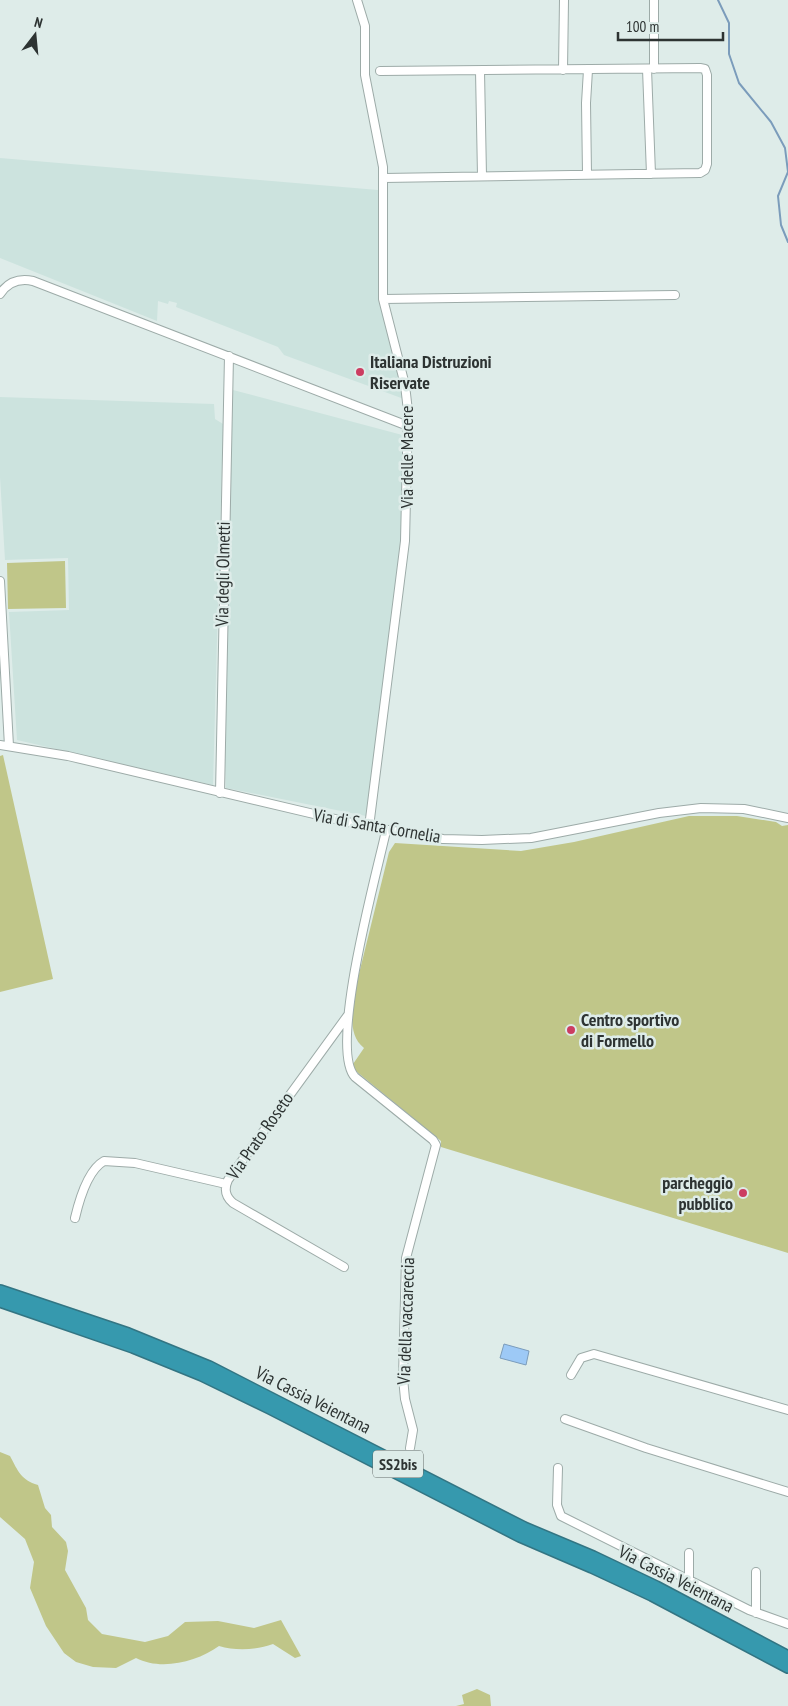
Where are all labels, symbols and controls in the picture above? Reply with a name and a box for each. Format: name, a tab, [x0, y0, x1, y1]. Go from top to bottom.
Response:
north arrow	[10, 10, 60, 60]
scale bar	[618, 10, 723, 42]
text: N	[32, 13, 45, 32]
text: 100 m	[626, 17, 659, 36]
place label: Italiana Distruzioni Riservate	[370, 350, 492, 394]
marker: Italiana Distruzioni Riservate	[354, 366, 366, 378]
street label: Via delle Macere	[395, 406, 418, 509]
street label: Via degli Olmetti	[210, 521, 235, 628]
street label: Via di Santa Cornelia	[311, 803, 442, 848]
place label: Centro sportivo di Formello	[581, 1008, 679, 1052]
marker: Centro sportivo di Formello	[565, 1024, 577, 1036]
street label: Via Prato Roseto	[221, 1087, 298, 1185]
place label: parcheggio pubblico	[662, 1171, 733, 1215]
marker: parcheggio pubblico	[737, 1187, 749, 1199]
street label: Via della vaccareccia	[392, 1257, 419, 1386]
street label: Via Cassia Veientana	[251, 1360, 375, 1439]
road number: SS2bis	[373, 1450, 423, 1478]
street label: Via Cassia Veientana	[614, 1539, 738, 1618]

